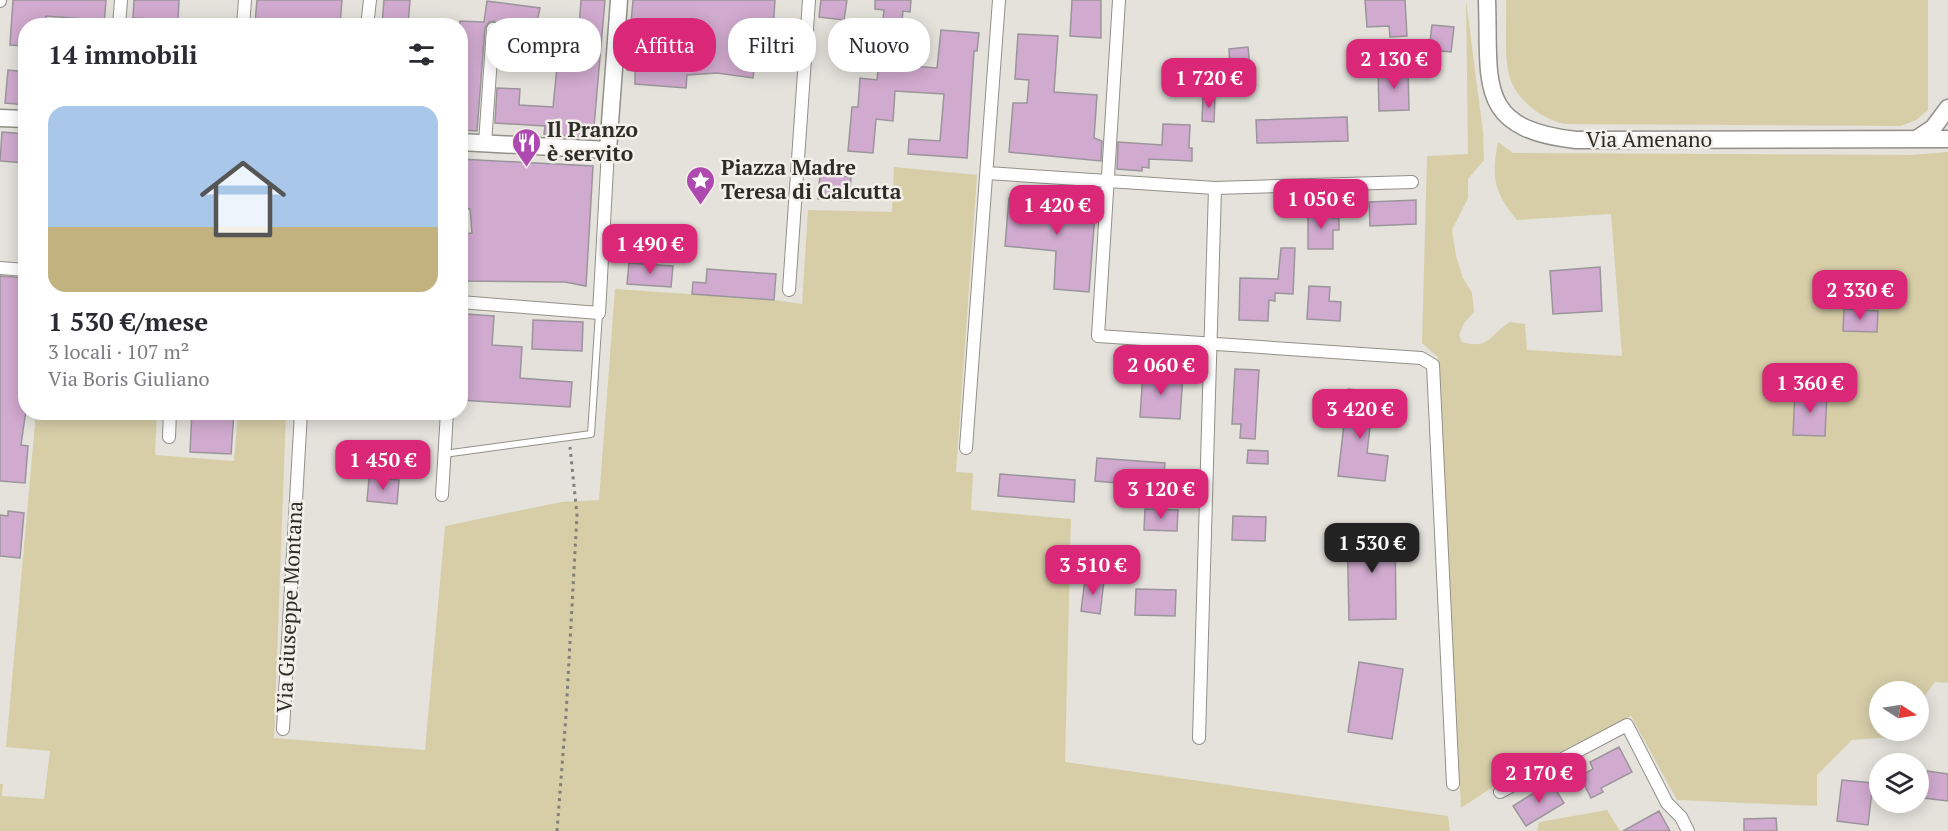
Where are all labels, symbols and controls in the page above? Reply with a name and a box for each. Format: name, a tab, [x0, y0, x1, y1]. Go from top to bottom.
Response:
chip: Compra	[486, 18, 601, 72]
chip: Affitta	[613, 18, 716, 72]
chip: Filtri	[728, 18, 816, 72]
chip: Nuovo	[828, 18, 930, 72]
text: 14 immobili	[48, 37, 198, 71]
icon: filters	[405, 38, 438, 71]
pin: 2 130 €	[1339, 39, 1449, 90]
text: 2 130 €	[1360, 45, 1428, 72]
pin: 1 720 €	[1154, 58, 1264, 109]
text: 1 720 €	[1175, 64, 1243, 91]
place label: Il Pranzo è servito	[547, 115, 638, 167]
street label: Via Amenano	[1586, 125, 1712, 153]
restaurant icon: Il Pranzo è servito	[510, 126, 542, 168]
icon: home	[189, 145, 297, 253]
place label: Piazza Madre Teresa di Calcutta	[721, 153, 902, 205]
place icon: Piazza Madre Teresa di Calcutta	[684, 164, 716, 206]
pin: 1 050 €	[1266, 179, 1376, 230]
pin: 1 420 €	[1002, 185, 1112, 236]
text: 1 050 €	[1287, 185, 1355, 212]
text: 1 420 €	[1023, 191, 1091, 218]
pin: 1 490 €	[595, 224, 705, 275]
text: 1 490 €	[616, 230, 684, 257]
pin: 2 330 €	[1805, 270, 1915, 321]
text: 2 330 €	[1826, 276, 1894, 303]
text: 1 530 €/mese	[48, 304, 208, 338]
text: 3 locali · 107 m²	[48, 338, 189, 365]
pin: 2 060 €	[1106, 345, 1216, 396]
text: 2 060 €	[1127, 351, 1195, 378]
pin: 1 360 €	[1755, 363, 1865, 414]
text: Via Boris Giuliano	[48, 365, 210, 392]
text: 1 360 €	[1776, 369, 1844, 396]
pin: 3 420 €	[1305, 389, 1415, 440]
text: 3 420 €	[1326, 395, 1394, 422]
pin: 1 450 €	[328, 440, 438, 491]
text: 1 450 €	[349, 446, 417, 473]
pin: 3 120 €	[1106, 469, 1216, 520]
text: 3 120 €	[1127, 475, 1195, 502]
street label: Via Giuseppe Montana	[269, 500, 309, 714]
pin: 1 530 €	[1317, 523, 1427, 574]
text: 1 530 €	[1338, 529, 1406, 556]
pin: 3 510 €	[1038, 545, 1148, 596]
text: 3 510 €	[1059, 551, 1127, 578]
north arrow	[1869, 681, 1929, 741]
map controls	[1869, 681, 1929, 813]
pin: 2 170 €	[1484, 753, 1594, 804]
button: layers	[1869, 753, 1929, 813]
text: 2 170 €	[1505, 759, 1573, 786]

